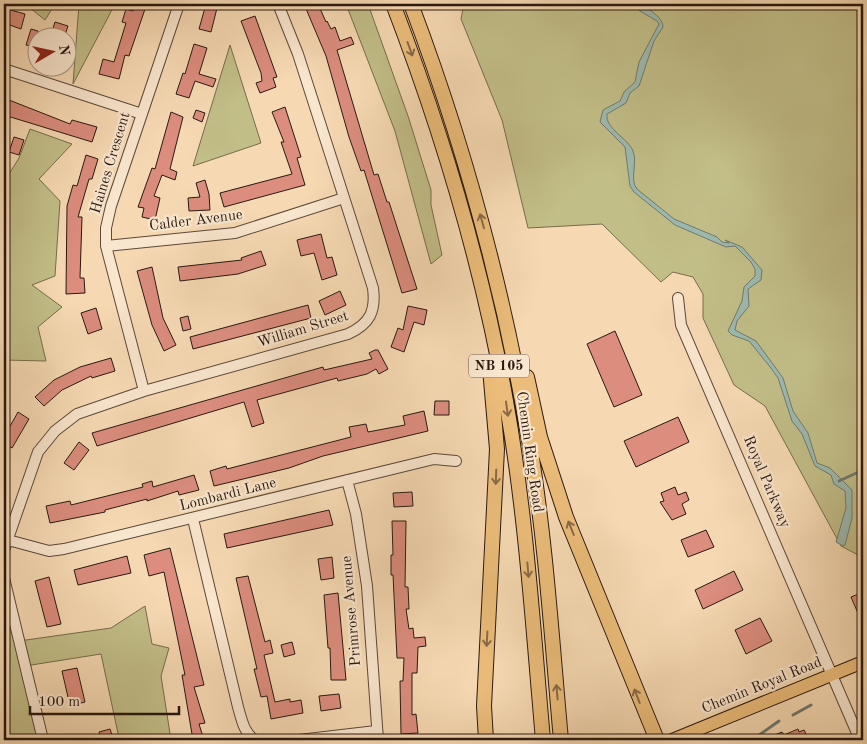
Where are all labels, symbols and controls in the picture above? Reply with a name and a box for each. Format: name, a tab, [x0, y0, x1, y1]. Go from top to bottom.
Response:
north arrow	[28, 28, 78, 78]
one-way arrow	[406, 41, 415, 57]
text: N	[56, 44, 72, 57]
street label: Haines Crescent	[88, 110, 134, 216]
street label: Calder Avenue	[148, 208, 244, 234]
one-way arrow	[476, 213, 486, 229]
street label: William Street	[255, 309, 351, 351]
road number: NB 105	[469, 354, 529, 378]
street label: Chemin Ring Road	[513, 391, 545, 514]
one-way arrow	[502, 400, 512, 416]
street label: Royal Parkway	[740, 434, 792, 530]
one-way arrow	[492, 469, 501, 485]
street label: Lombardi Lane	[178, 476, 278, 514]
one-way arrow	[566, 521, 575, 536]
street label: Primrose Avenue	[340, 555, 364, 667]
one-way arrow	[523, 561, 533, 577]
one-way arrow	[483, 631, 492, 647]
street label: Chemin Royal Road	[700, 655, 824, 717]
scale bar	[30, 684, 179, 716]
one-way arrow	[552, 684, 561, 700]
one-way arrow	[632, 688, 641, 703]
text: 100 m	[38, 695, 80, 710]

